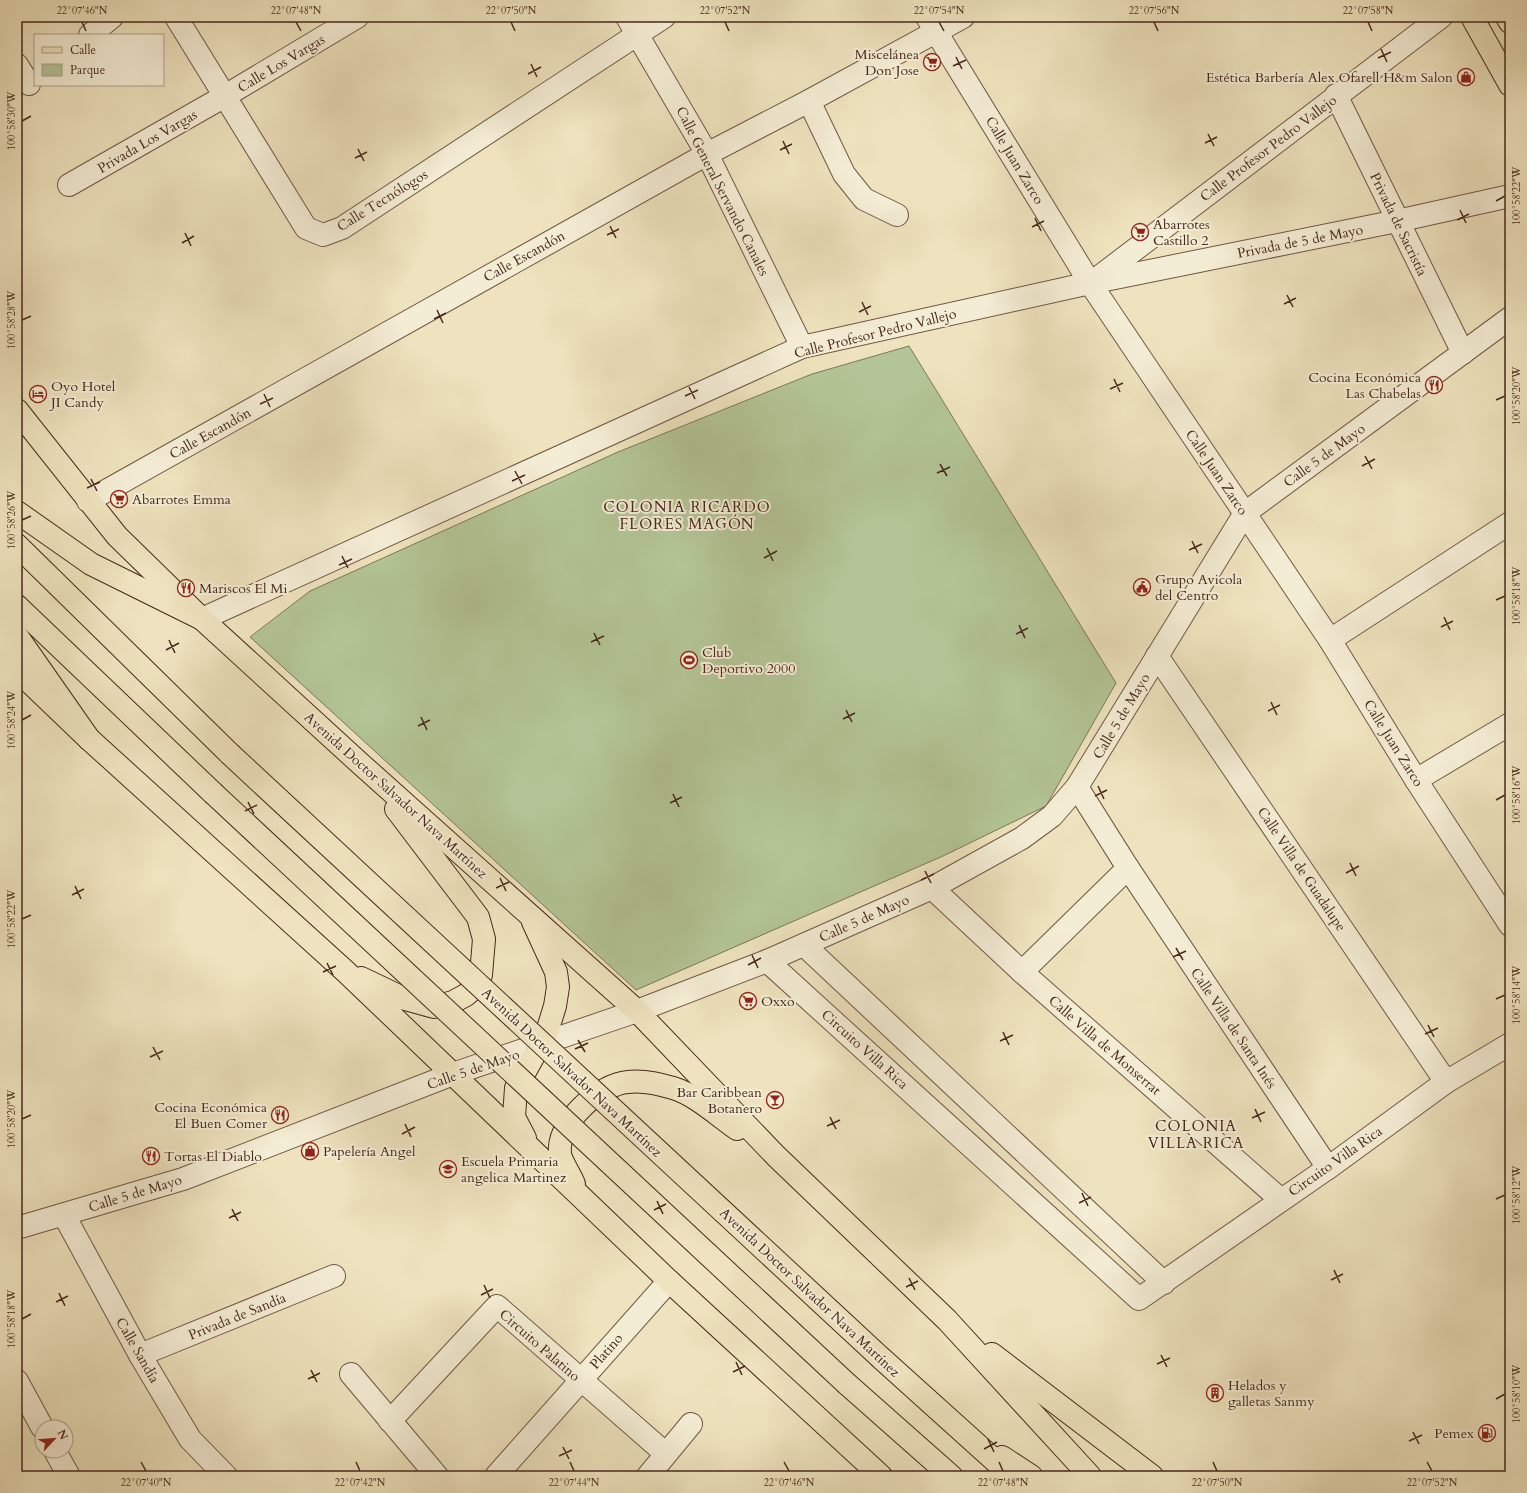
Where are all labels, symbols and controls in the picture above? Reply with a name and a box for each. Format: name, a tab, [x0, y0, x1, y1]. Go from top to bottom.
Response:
text: 22°07'46"N	[57, 4, 108, 18]
text: 22°07'48"N	[271, 4, 322, 18]
text: 22°07'50"N	[486, 4, 537, 18]
text: 22°07'52"N	[700, 4, 751, 18]
text: 22°07'54"N	[914, 4, 965, 18]
text: 22°07'56"N	[1129, 4, 1180, 18]
text: 22°07'58"N	[1343, 4, 1394, 18]
street label: Calle Los Vargas	[234, 30, 329, 97]
legend	[34, 34, 164, 86]
text: Calle	[70, 42, 96, 58]
place label: Miscelánea Don Jose	[854, 45, 919, 80]
supermarket icon: Miscelánea Don Jose	[922, 52, 942, 72]
text: Parque	[70, 62, 105, 78]
shop icon: Estética Barbería Alex Ofarell H&m Salon	[1456, 67, 1476, 87]
place label: Estética Barbería Alex Ofarell H&m Salon	[1206, 68, 1453, 87]
street label: Calle Profesor Pedro Vallejo	[1196, 90, 1341, 206]
text: 100°58'30"W	[5, 91, 19, 150]
street label: Calle General Servando Canales	[671, 103, 774, 280]
street label: Privada Los Vargas	[94, 105, 201, 178]
street label: Calle Juan Zarco	[981, 113, 1048, 208]
street label: Calle Tecnólogos	[333, 165, 432, 236]
text: 100°58'22"W	[1510, 166, 1524, 225]
street label: Privada de Sacristía	[1365, 169, 1432, 279]
place label: Abarrotes Castillo 2	[1153, 215, 1210, 250]
street label: Privada de 5 de Mayo	[1235, 220, 1365, 263]
supermarket icon: Abarrotes Castillo 2	[1130, 222, 1150, 242]
street label: Calle Escandón	[480, 226, 569, 287]
text: 100°58'28"W	[5, 290, 19, 349]
street label: Calle Profesor Pedro Vallejo	[792, 304, 959, 363]
text: 100°58'20"W	[1510, 366, 1524, 425]
place label: Cocina Económica Las Chabelas	[1308, 368, 1421, 403]
restaurant icon: Cocina Económica Las Chabelas	[1424, 375, 1444, 395]
place label: Oyo Hotel JI Candy	[49, 377, 116, 412]
hotel icon: Oyo Hotel JI Candy	[28, 384, 48, 404]
street label: Calle Escandón	[166, 403, 255, 464]
street label: Calle 5 de Mayo	[1280, 419, 1369, 492]
street label: Calle Juan Zarco	[1181, 426, 1252, 519]
supermarket icon: Abarrotes Emma	[109, 489, 129, 509]
text: 100°58'26"W	[5, 490, 19, 549]
place label: Abarrotes Emma	[132, 490, 231, 509]
district label: COLONIA RICARDO FLORES MAGÓN	[603, 497, 771, 534]
text: 100°58'18"W	[1510, 566, 1524, 625]
place label: Grupo Avicola del Centro	[1155, 570, 1242, 605]
public building icon: Grupo Avicola del Centro	[1132, 577, 1152, 597]
restaurant icon: Mariscos El Mi	[176, 578, 196, 598]
place label: Mariscos El Mi	[199, 579, 288, 598]
place label: Club Deportivo 2000	[702, 643, 795, 678]
sports icon: Club Deportivo 2000	[679, 650, 699, 670]
street label: Calle 5 de Mayo	[1088, 670, 1155, 763]
text: 100°58'24"W	[5, 690, 19, 749]
street label: Calle Juan Zarco	[1359, 696, 1428, 791]
street label: Avenida Doctor Salvador Nava Martínez	[300, 708, 492, 883]
text: 100°58'16"W	[1510, 765, 1524, 824]
street label: Calle Villa de Guadalupe	[1253, 803, 1350, 935]
text: 100°58'22"W	[5, 889, 19, 948]
street label: Calle 5 de Mayo	[816, 890, 913, 947]
street label: Calle Villa de Santa Inés	[1186, 964, 1281, 1093]
text: 100°58'14"W	[1510, 965, 1524, 1024]
street label: Avenida Doctor Salvador Nava Martínez	[477, 983, 667, 1162]
supermarket icon: Oxxo	[738, 991, 758, 1011]
street label: Calle Villa de Monserrat	[1044, 991, 1165, 1100]
place label: Oxxo	[761, 992, 795, 1011]
street label: Circuito Villa Rica	[817, 1005, 912, 1093]
street label: Calle 5 de Mayo	[424, 1045, 522, 1094]
place label: Bar Caribbean Botanero	[676, 1083, 762, 1118]
text: 100°58'20"W	[5, 1089, 19, 1148]
bar icon: Bar Caribbean Botanero	[765, 1090, 785, 1110]
place label: Cocina Económica El Buen Comer	[154, 1098, 268, 1133]
restaurant icon: Cocina Económica El Buen Comer	[270, 1105, 290, 1125]
district label: COLONIA VILLA RICA	[1148, 1116, 1244, 1153]
street label: Circuito Villa Rica	[1284, 1122, 1386, 1201]
shop icon: Papelería Angel	[300, 1141, 320, 1161]
place label: Papelería Angel	[323, 1142, 416, 1161]
restaurant icon: Tortas El Diablo	[141, 1146, 161, 1166]
place label: Tortas El Diablo	[164, 1147, 262, 1166]
place label: Escuela Primaria angelica Martinez	[461, 1152, 567, 1187]
school or university icon: Escuela Primaria angelica Martinez	[438, 1159, 458, 1179]
text: 100°58'12"W	[1510, 1165, 1524, 1224]
street label: Calle 5 de Mayo	[86, 1170, 185, 1217]
street label: Avenida Doctor Salvador Nava Martínez	[715, 1203, 905, 1382]
street label: Privada de Sandía	[186, 1288, 289, 1345]
text: 100°58'18"W	[5, 1289, 19, 1348]
street label: Circuito Palatino	[495, 1305, 584, 1386]
street label: Calle Sandía	[111, 1314, 164, 1386]
street label: Platino	[586, 1329, 628, 1373]
text: 100°58'10"W	[1510, 1364, 1524, 1423]
place label: Helados y galletas Sanmy	[1228, 1376, 1315, 1411]
building icon: Helados y galletas Sanmy	[1205, 1383, 1225, 1403]
north arrow	[34, 1419, 74, 1459]
fuel station icon: Pemex	[1477, 1423, 1497, 1443]
place label: Pemex	[1434, 1424, 1474, 1443]
text: N	[54, 1427, 72, 1443]
text: 22°07'40"N	[121, 1476, 172, 1490]
text: 22°07'42"N	[335, 1476, 386, 1490]
text: 22°07'44"N	[549, 1476, 600, 1490]
text: 22°07'46"N	[764, 1476, 815, 1490]
text: 22°07'48"N	[978, 1476, 1029, 1490]
text: 22°07'50"N	[1192, 1476, 1243, 1490]
text: 22°07'52"N	[1407, 1476, 1458, 1490]

